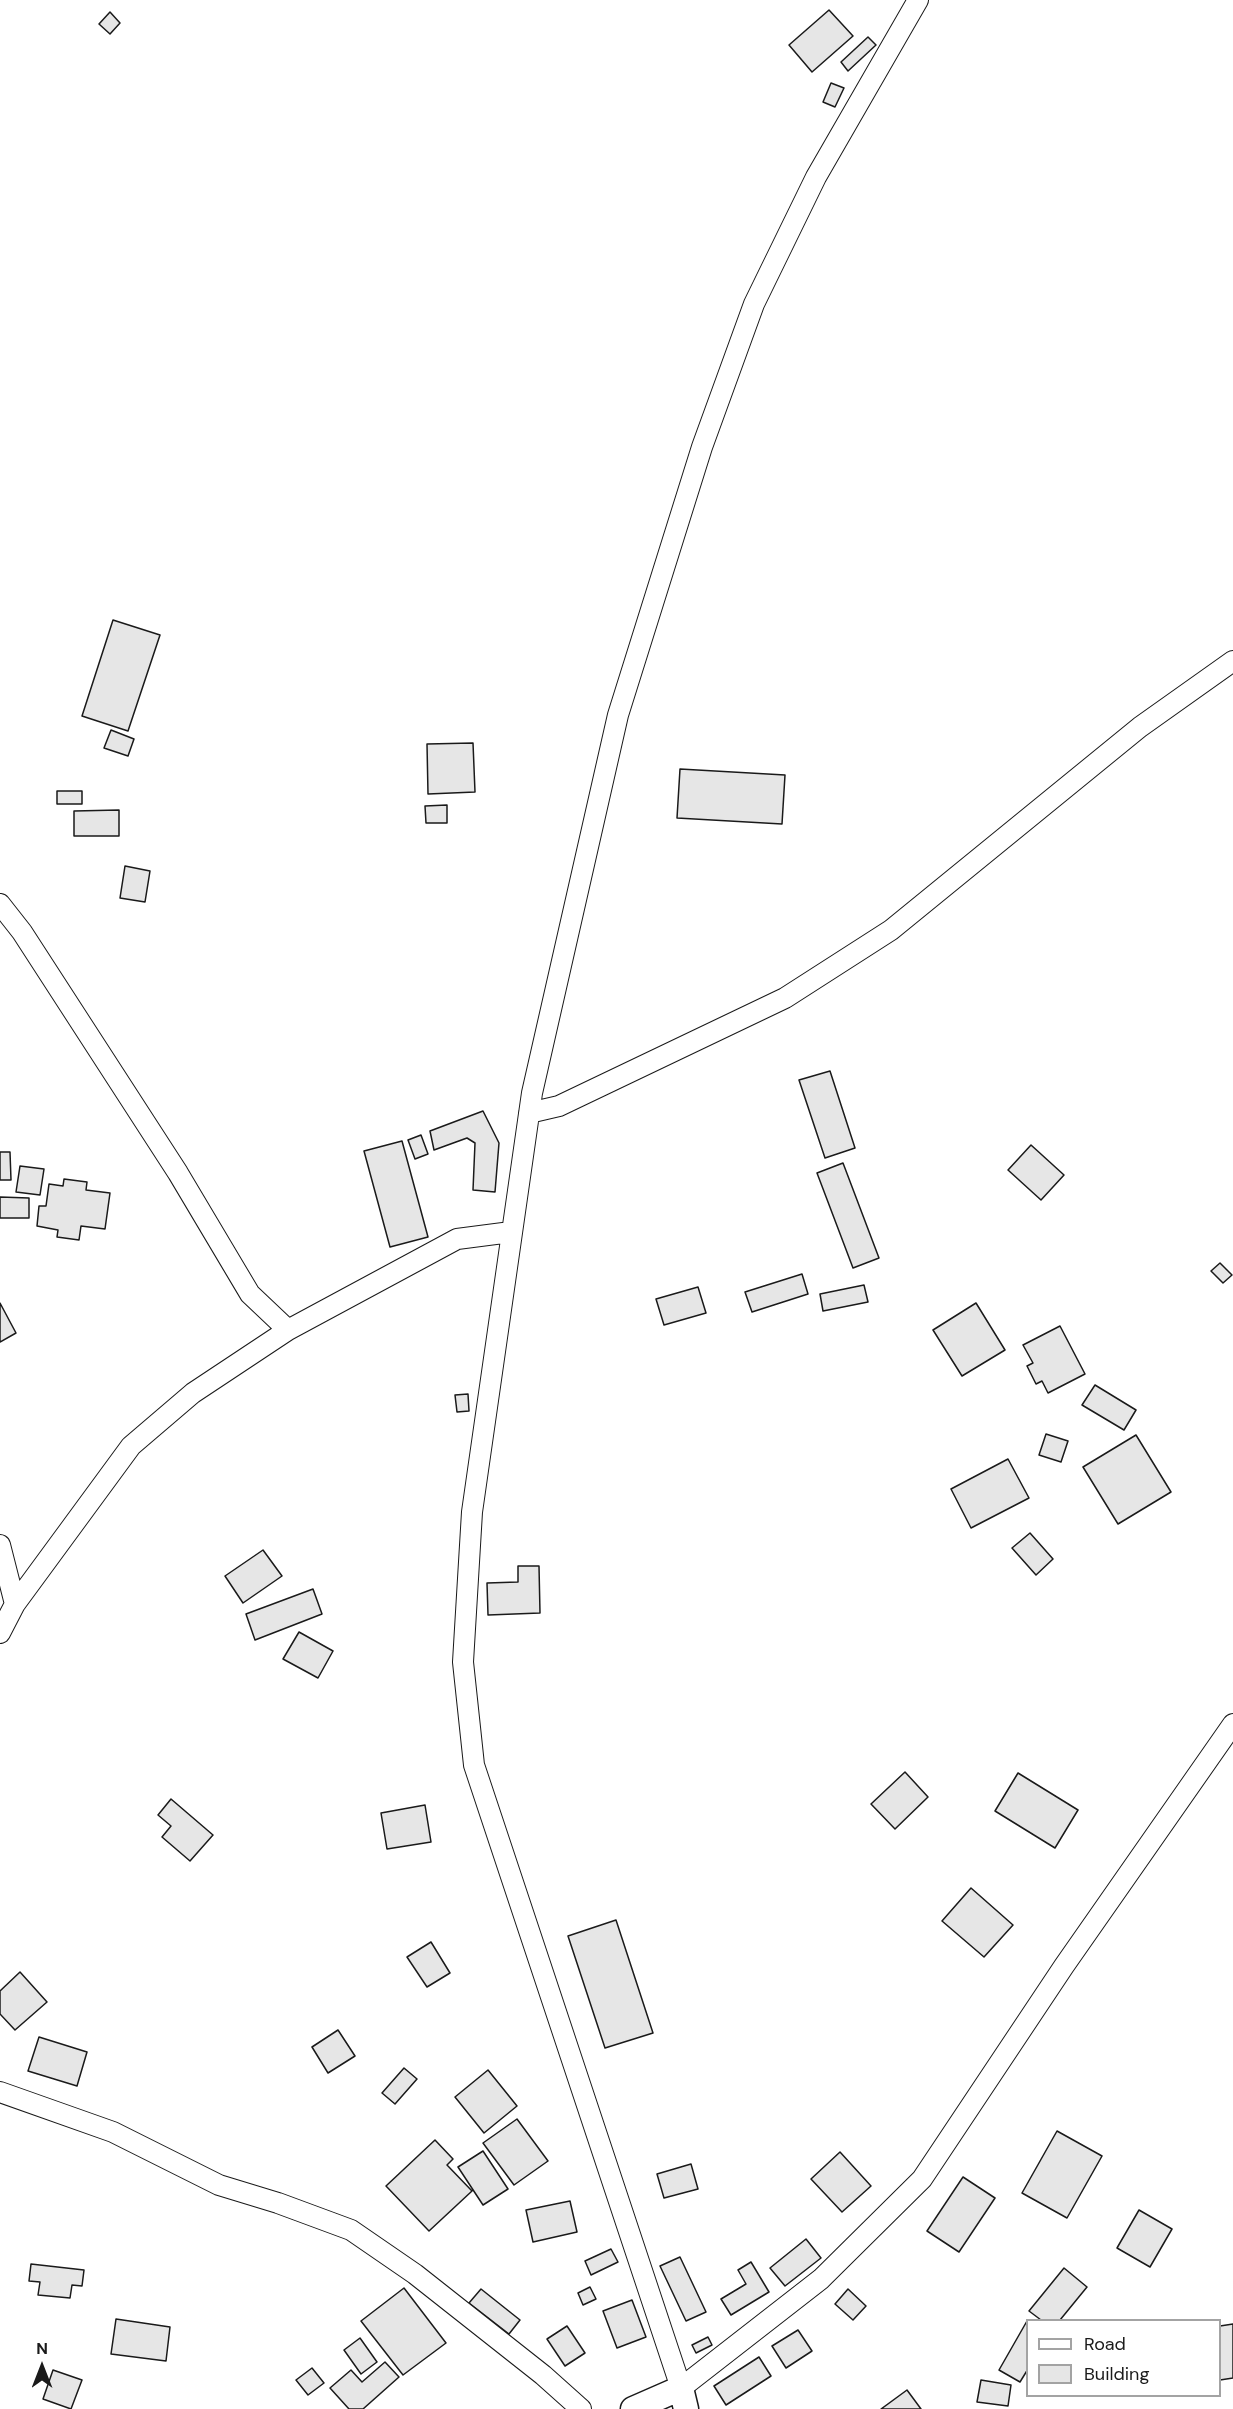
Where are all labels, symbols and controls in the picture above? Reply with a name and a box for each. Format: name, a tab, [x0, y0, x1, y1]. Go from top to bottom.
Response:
legend	[1026, 2319, 1221, 2397]
text: Road	[1084, 2332, 1126, 2356]
north arrow	[12, 2337, 72, 2397]
text: N	[36, 2338, 48, 2359]
text: Building	[1084, 2362, 1149, 2386]

